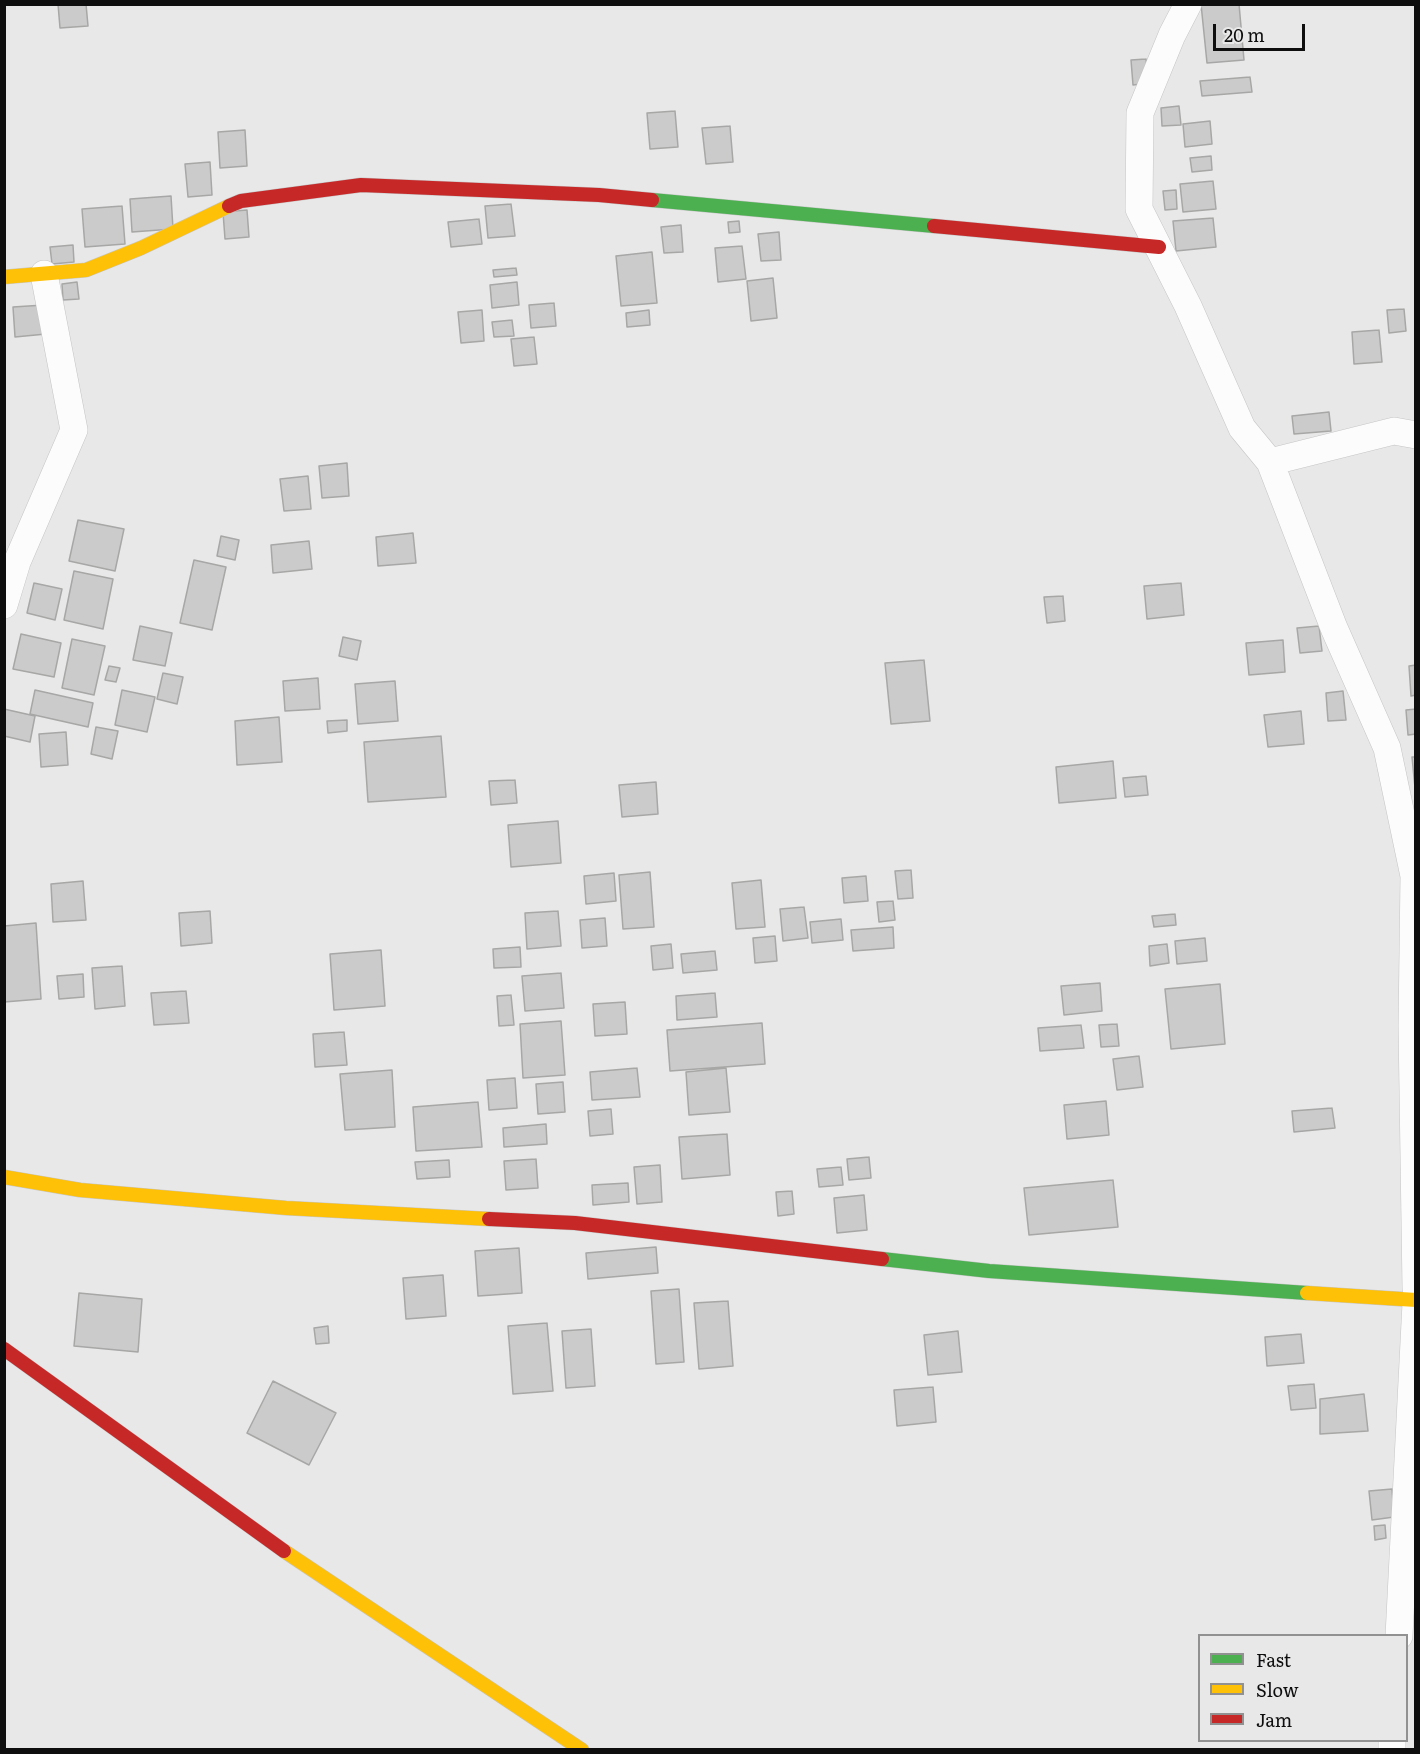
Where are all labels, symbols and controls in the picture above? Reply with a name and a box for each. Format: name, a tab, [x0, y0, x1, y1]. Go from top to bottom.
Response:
scale bar	[1216, 12, 1308, 50]
text: 20 m	[1224, 21, 1265, 48]
legend	[1198, 1634, 1408, 1742]
text: Fast	[1256, 1646, 1291, 1673]
text: Slow	[1256, 1676, 1298, 1703]
text: Jam	[1256, 1706, 1292, 1733]

